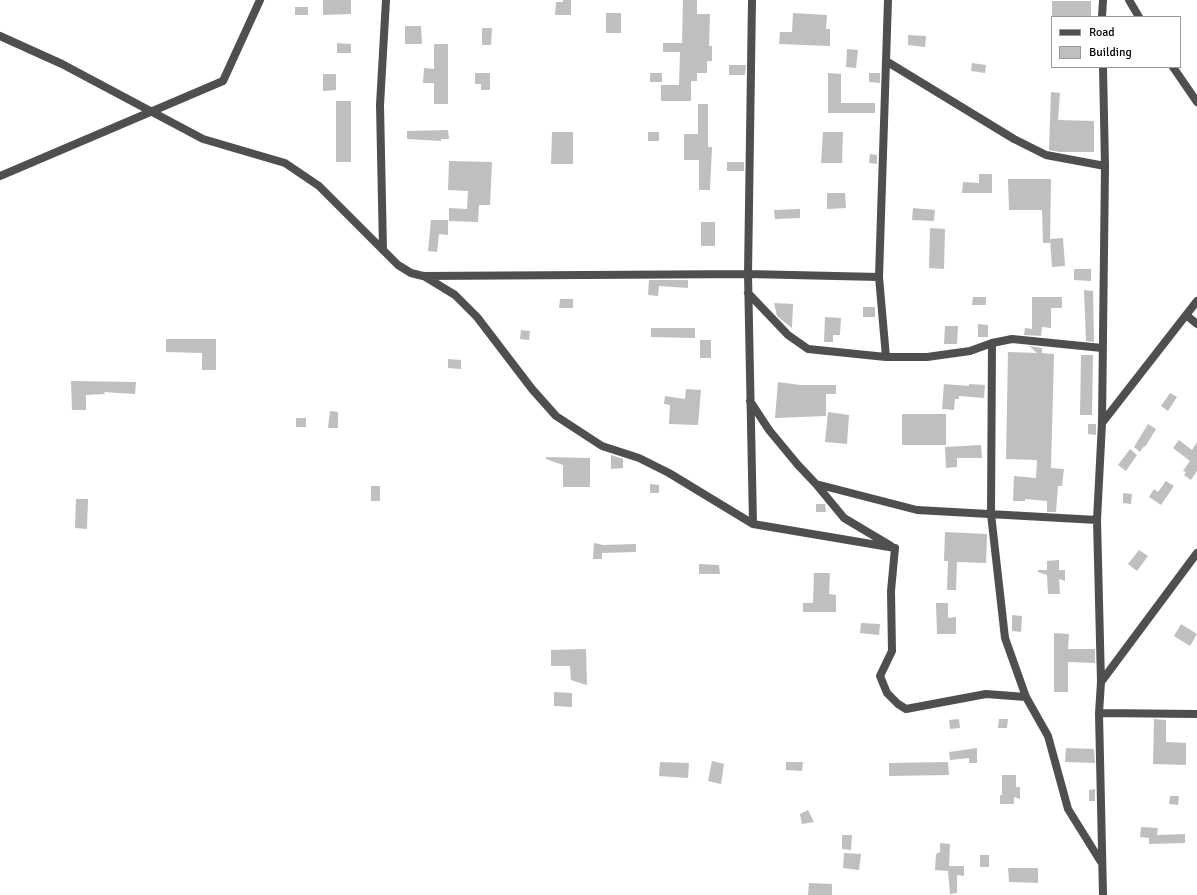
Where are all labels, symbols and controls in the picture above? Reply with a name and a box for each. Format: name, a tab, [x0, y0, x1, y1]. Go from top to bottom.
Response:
legend	[1051, 16, 1181, 68]
text: Road	[1089, 25, 1115, 40]
text: Building	[1089, 45, 1132, 60]

